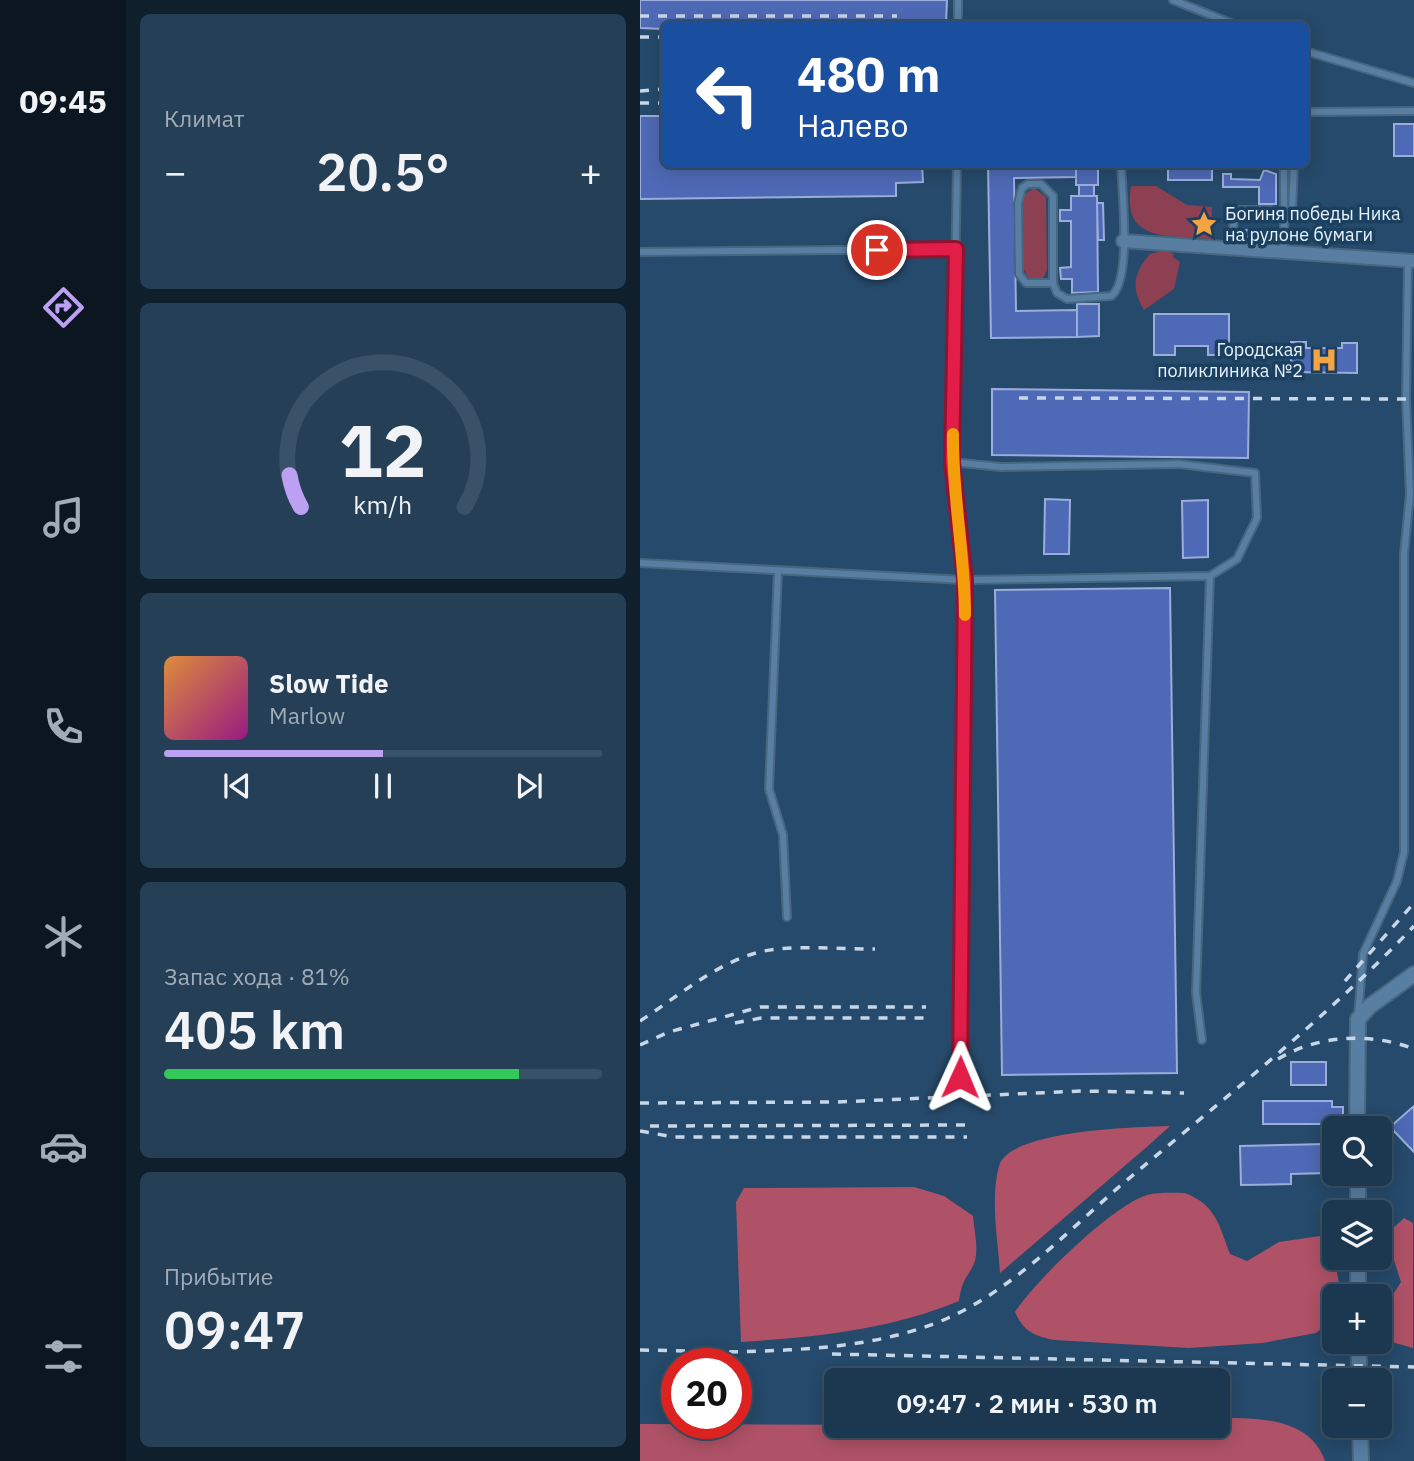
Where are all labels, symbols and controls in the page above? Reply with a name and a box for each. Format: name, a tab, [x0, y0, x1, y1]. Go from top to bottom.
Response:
text: 480 m	[797, 42, 941, 105]
icon: left	[682, 49, 773, 140]
text: 09:45	[19, 80, 107, 122]
text: Климат	[164, 103, 245, 133]
text: Налево	[797, 104, 908, 146]
text: 20.5°	[316, 138, 450, 205]
text: −	[164, 147, 187, 196]
text: +	[579, 147, 602, 196]
place label: Богиня победы Ника на рулоне бумаги	[1225, 202, 1401, 246]
place icon: Богиня победы Ника на рулоне бумаги	[1189, 209, 1219, 239]
pin	[847, 220, 907, 280]
icon: arrive	[858, 231, 896, 269]
icon: directions	[39, 283, 88, 332]
place label: Городская поликлиника №2	[1157, 338, 1303, 382]
hospital icon: Городская поликлиника №2	[1309, 345, 1339, 375]
text: 12	[339, 403, 427, 498]
text: km/h	[354, 488, 412, 521]
icon: music	[39, 493, 88, 542]
text: Slow Tide	[269, 666, 389, 700]
text: Marlow	[269, 700, 345, 730]
icon: phone	[39, 702, 88, 751]
icon: previous	[218, 767, 256, 805]
icon: pause	[364, 767, 402, 805]
icon: next	[510, 767, 548, 805]
icon: climate	[39, 912, 88, 961]
text: Запас хода · 81%	[164, 961, 350, 991]
text: 405 km	[164, 996, 345, 1063]
position arrow	[923, 1040, 997, 1114]
map controls	[1322, 1116, 1392, 1438]
button: search	[1322, 1116, 1392, 1186]
icon: car	[39, 1122, 88, 1171]
button: layers	[1322, 1200, 1392, 1270]
text: Прибытие	[164, 1261, 273, 1291]
button: +	[1322, 1284, 1392, 1354]
text: 09:47	[164, 1296, 305, 1363]
icon: filters	[39, 1332, 88, 1381]
speed limit sign: 20	[661, 1348, 752, 1439]
button: −	[1322, 1368, 1392, 1438]
text: 09:47 · 2 мин · 530 m	[896, 1386, 1158, 1420]

